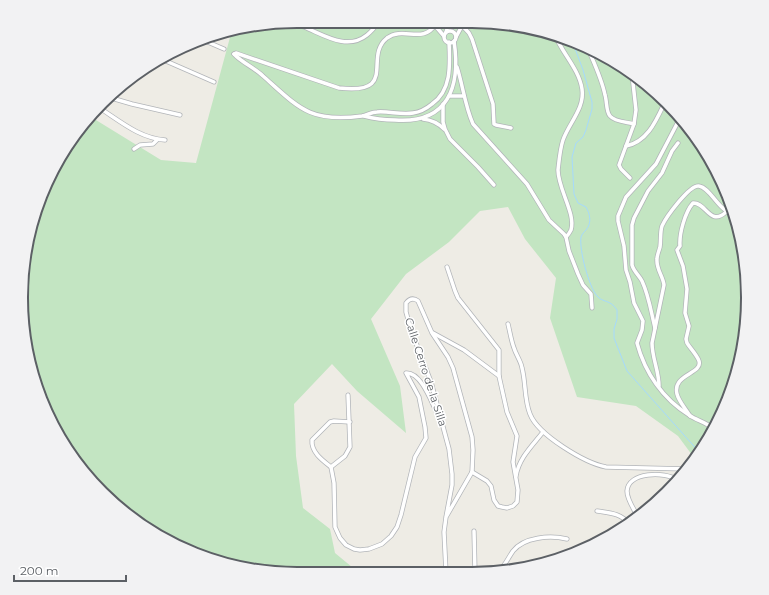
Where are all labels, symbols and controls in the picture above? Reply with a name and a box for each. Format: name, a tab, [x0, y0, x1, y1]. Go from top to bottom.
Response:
street label: Calle Cerro de la Silla	[402, 316, 450, 428]
scale bar	[14, 557, 126, 583]
text: 200 m	[20, 563, 59, 578]

